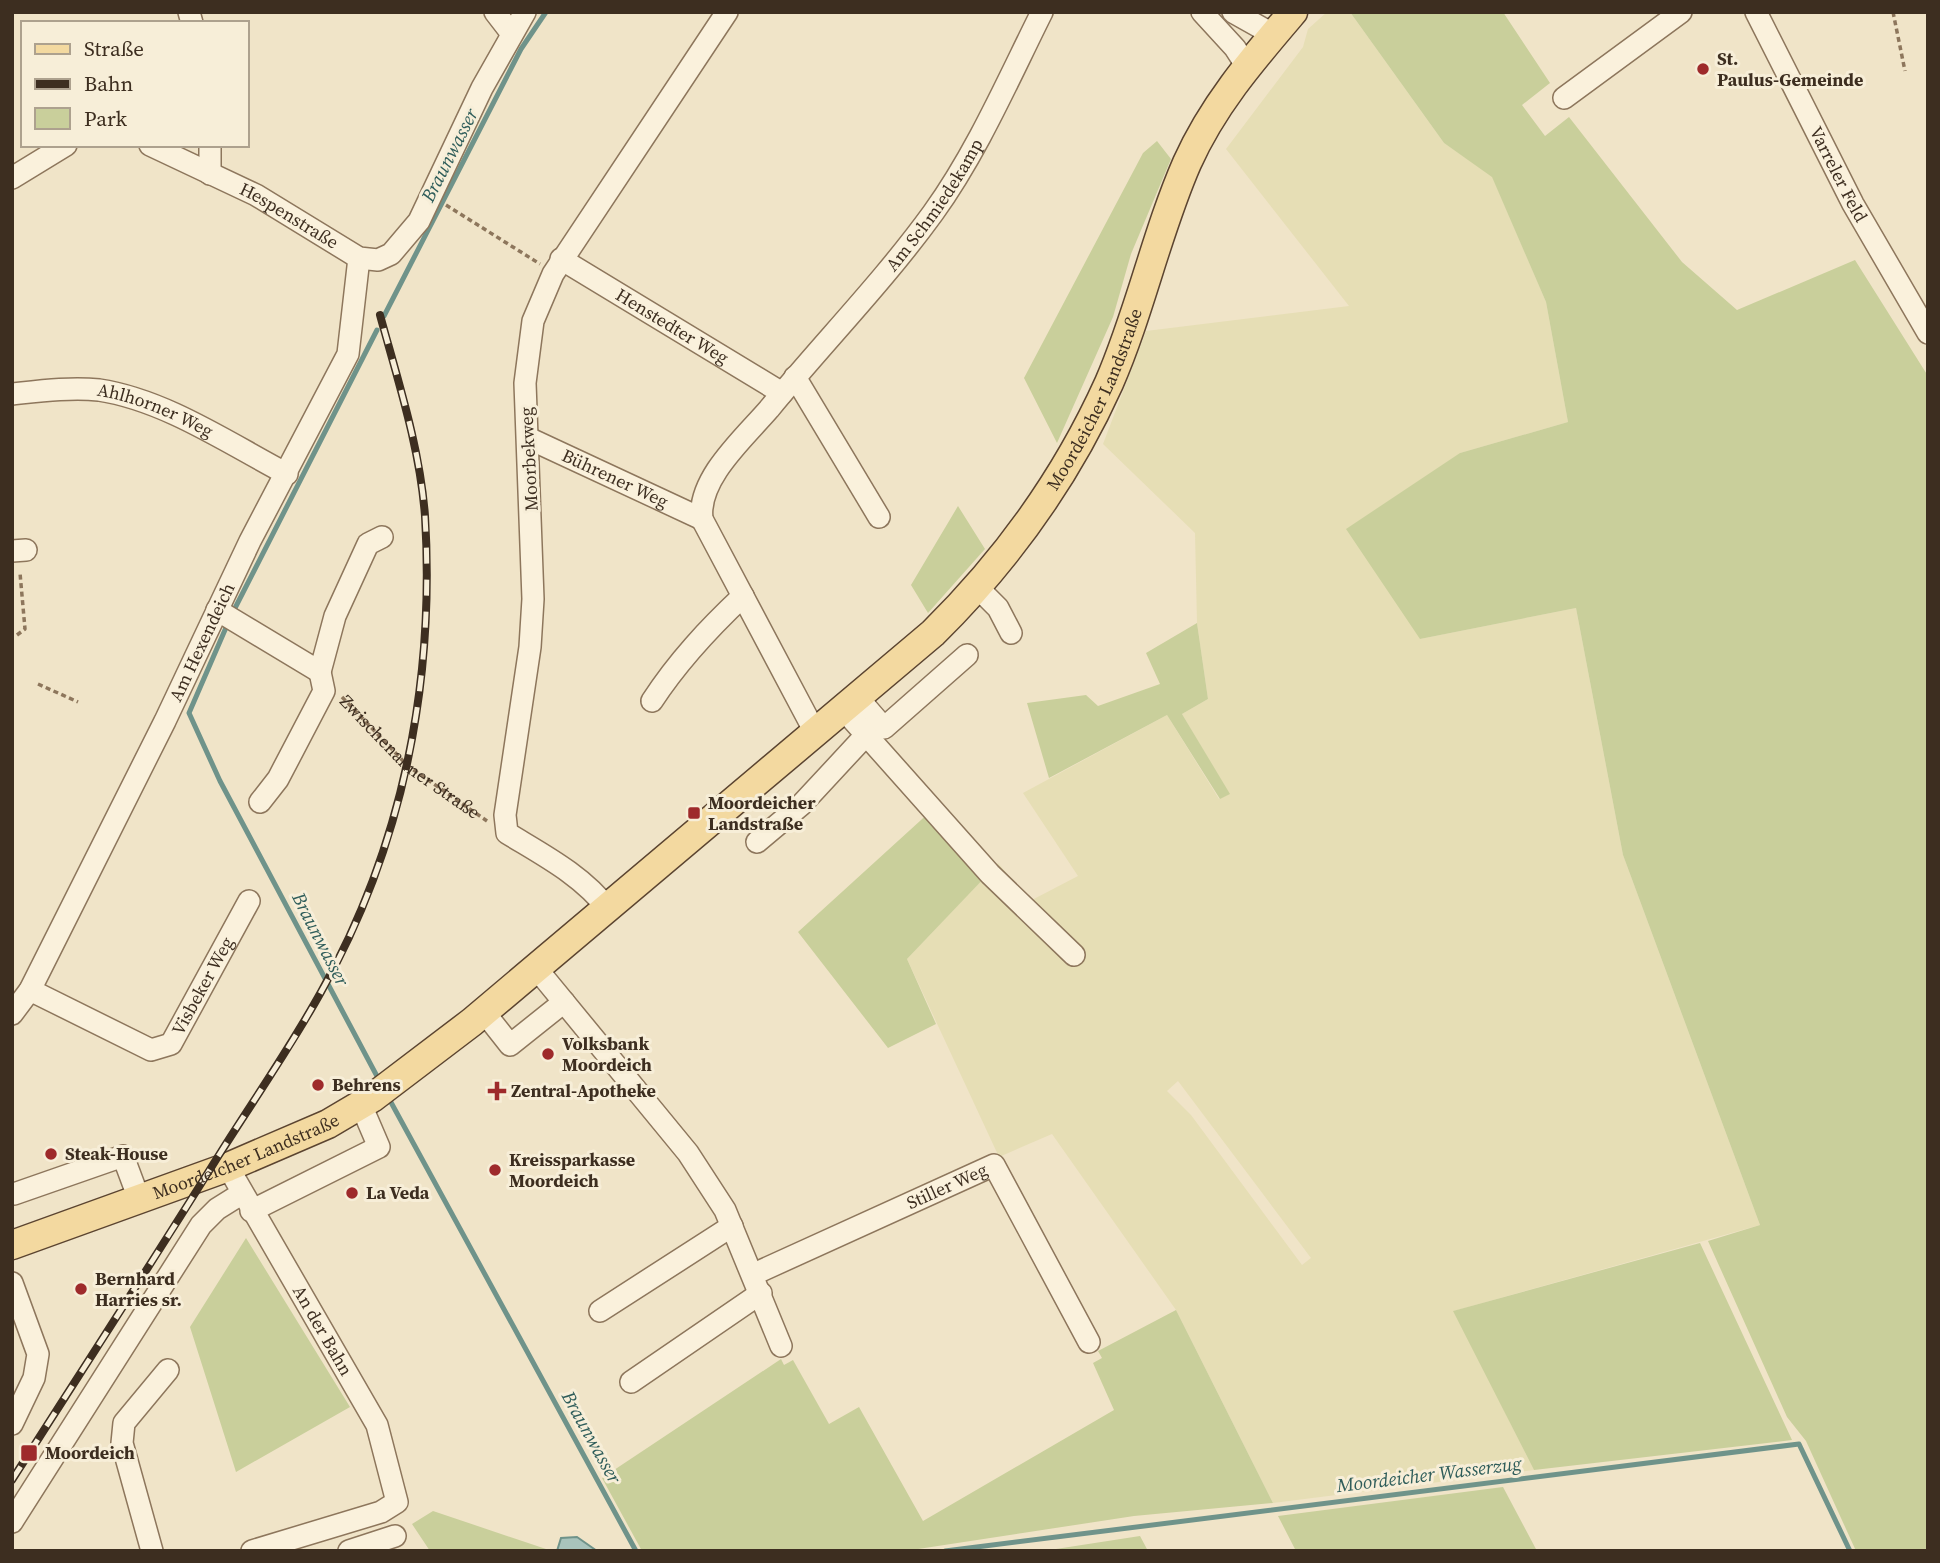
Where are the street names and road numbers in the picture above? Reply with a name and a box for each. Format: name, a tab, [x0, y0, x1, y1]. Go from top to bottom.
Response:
street label: Varreler Feld	[1804, 122, 1874, 227]
street label: Am Schmiedekamp	[880, 134, 989, 276]
street label: Hespenstraße	[236, 176, 343, 255]
street label: Henstedter Weg	[611, 282, 734, 370]
street label: Moordeicher Landstraße	[1040, 305, 1148, 495]
street label: Ahlhorner Weg	[95, 377, 218, 443]
street label: Moorbekweg	[513, 406, 544, 512]
street label: Bührener Weg	[558, 442, 673, 514]
street label: Am Hexendeich	[163, 578, 241, 706]
street label: Zwischenahner Straße	[334, 689, 485, 824]
street label: Visbeker Weg	[165, 932, 239, 1039]
street label: Moordeicher Landstraße	[149, 1107, 344, 1205]
street label: Stiller Weg	[902, 1157, 991, 1215]
street label: An der Bahn	[287, 1281, 359, 1380]

